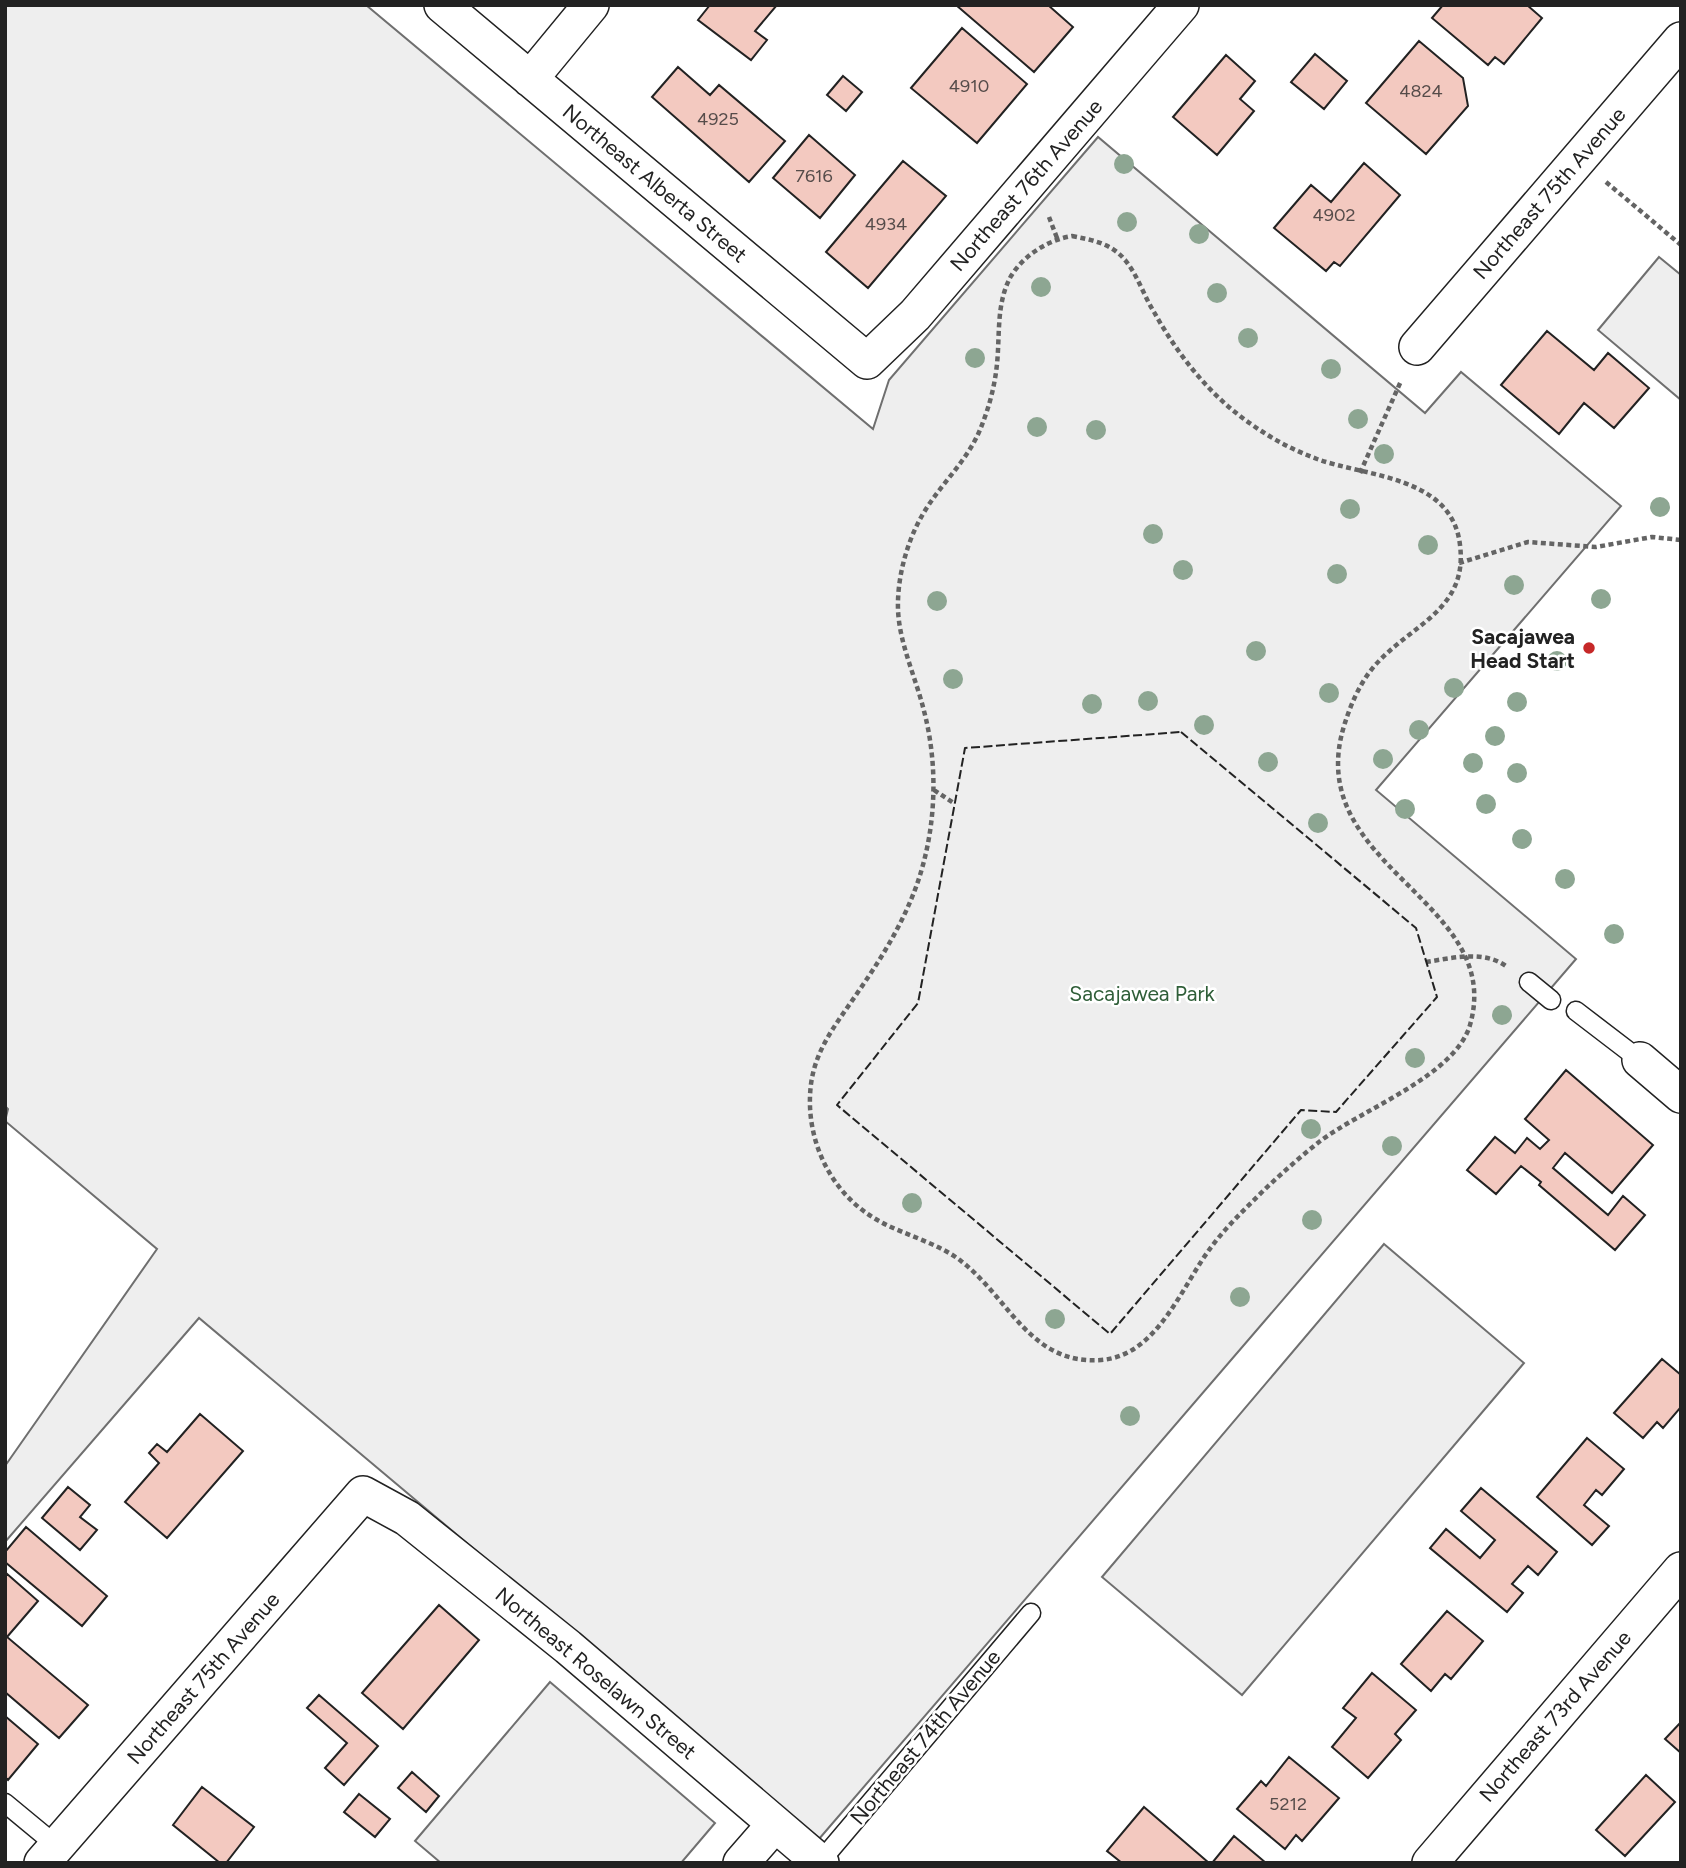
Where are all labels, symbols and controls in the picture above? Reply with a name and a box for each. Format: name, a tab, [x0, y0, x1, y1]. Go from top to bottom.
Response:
house number: 4910	[949, 75, 989, 97]
house number: 4824	[1399, 80, 1443, 102]
street label: Northeast 76th Avenue	[945, 94, 1107, 276]
street label: Northeast Alberta Street	[558, 99, 752, 267]
street label: Northeast 75th Avenue	[1468, 102, 1630, 284]
house number: 4925	[697, 108, 739, 130]
house number: 7616	[795, 165, 833, 187]
house number: 4902	[1313, 204, 1355, 226]
house number: 4934	[865, 213, 907, 235]
place label: Sacajawea Head Start	[1470, 624, 1575, 673]
marker: Sacajawea Head Start	[1581, 640, 1597, 656]
park label: Sacajawea Park	[1069, 981, 1216, 1006]
street label: Northeast Roselawn Street	[491, 1582, 701, 1764]
street label: Northeast 75th Avenue	[122, 1587, 284, 1769]
street label: Northeast 73rd Avenue	[1474, 1625, 1636, 1807]
street label: Northeast 74th Avenue	[845, 1645, 1005, 1829]
house number: 5212	[1269, 1793, 1307, 1815]

